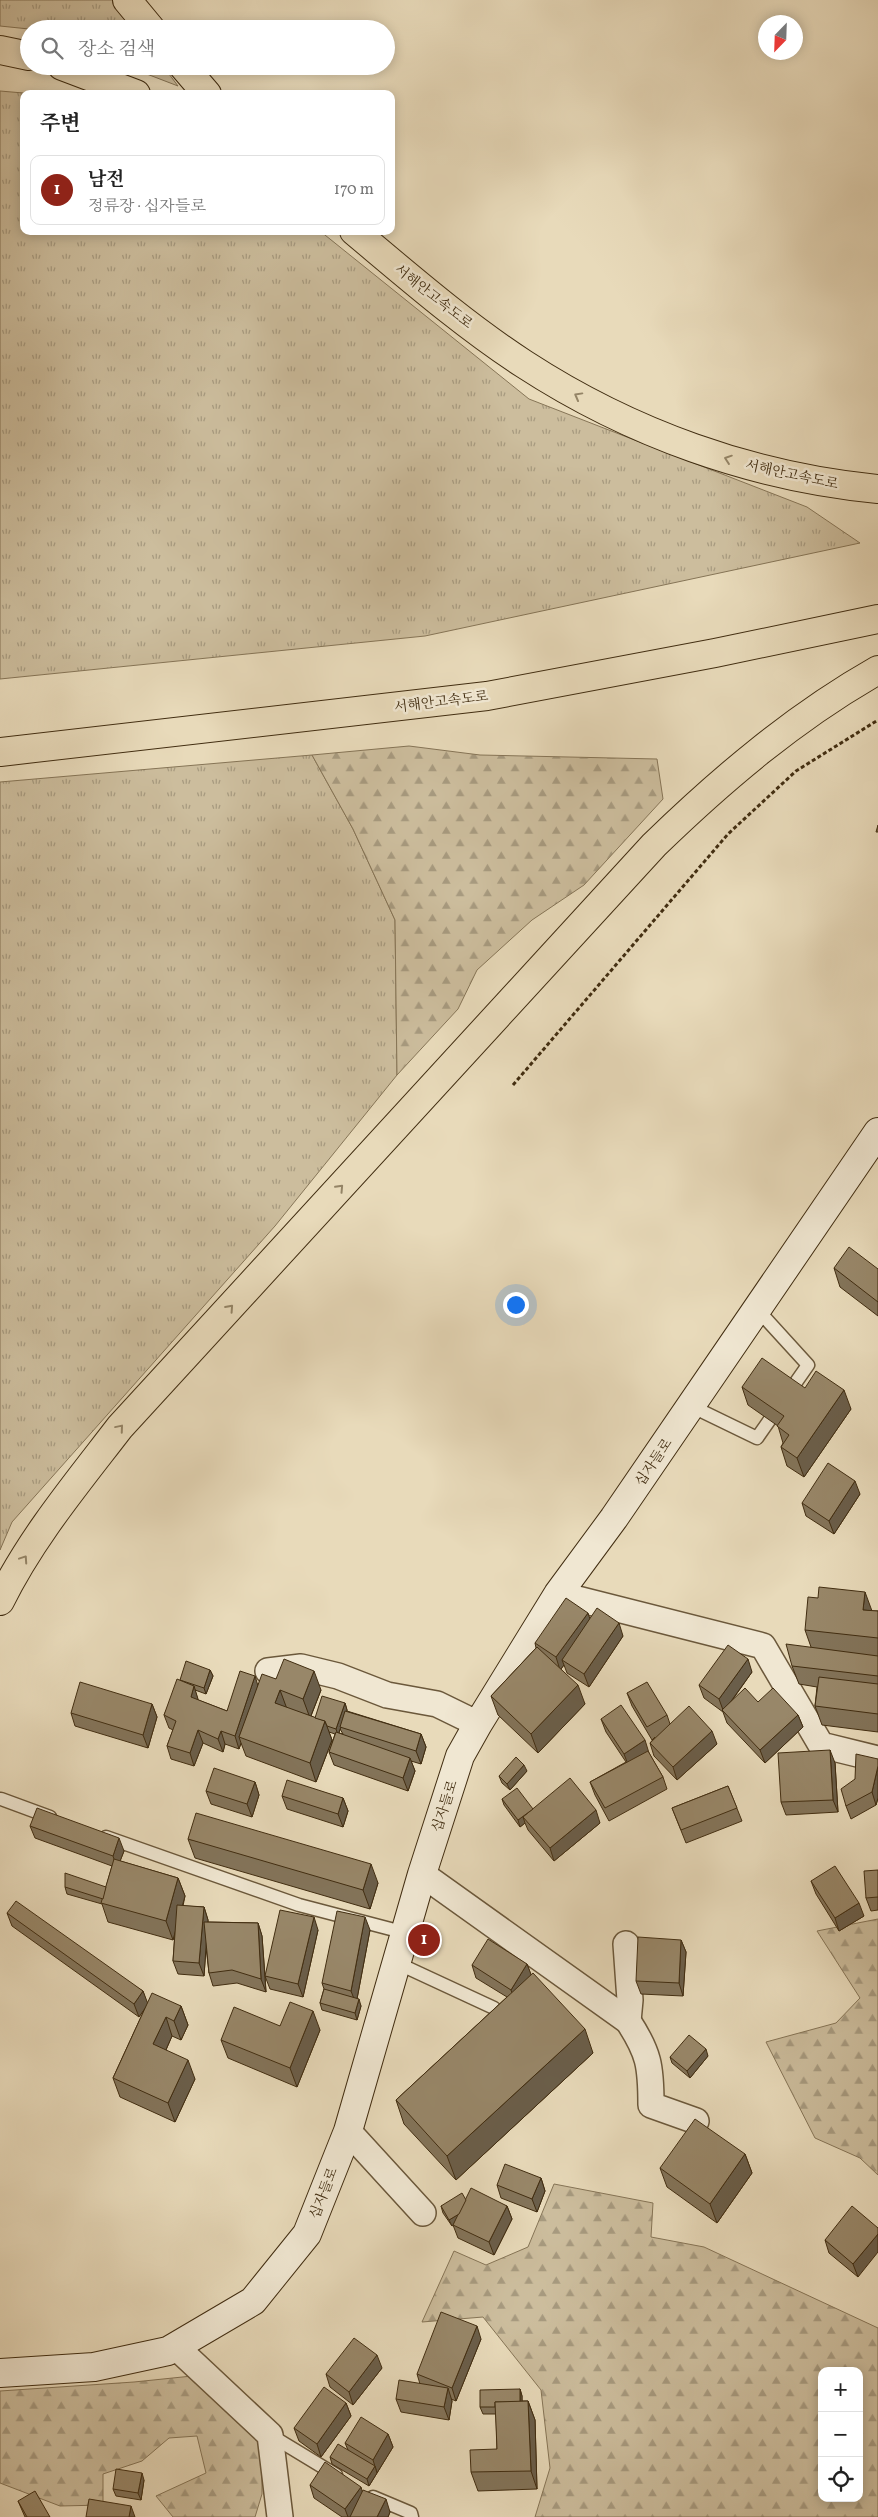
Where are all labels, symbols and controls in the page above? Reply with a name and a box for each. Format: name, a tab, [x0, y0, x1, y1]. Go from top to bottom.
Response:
north arrow	[758, 15, 803, 60]
search box	[20, 20, 395, 75]
icon: search	[38, 34, 66, 62]
text: 장소 검색	[78, 37, 155, 63]
text: 주변	[40, 110, 81, 139]
text: 남전	[88, 167, 125, 193]
text: 1	[54, 179, 60, 201]
text: 170 m	[334, 179, 374, 201]
text: 정류장 · 십자들로	[88, 196, 206, 218]
street label: 서해안고속도로	[390, 261, 477, 334]
one-way arrow	[575, 392, 584, 402]
one-way arrow	[724, 455, 732, 465]
street label: 서해안고속도로	[743, 456, 840, 495]
street label: 서해안고속도로	[393, 687, 490, 718]
one-way arrow	[334, 1185, 343, 1194]
your location	[503, 1292, 529, 1318]
one-way arrow	[224, 1305, 233, 1314]
one-way arrow	[114, 1424, 123, 1433]
street label: 십자들로	[631, 1435, 678, 1491]
one-way arrow	[18, 1555, 27, 1564]
street label: 십자들로	[428, 1777, 463, 1835]
pin: 1	[408, 1921, 440, 1959]
street label: 십자들로	[306, 2164, 343, 2222]
map controls	[818, 2367, 863, 2502]
button: +	[818, 2367, 863, 2412]
button: −	[818, 2412, 863, 2457]
button: locate	[818, 2457, 863, 2502]

